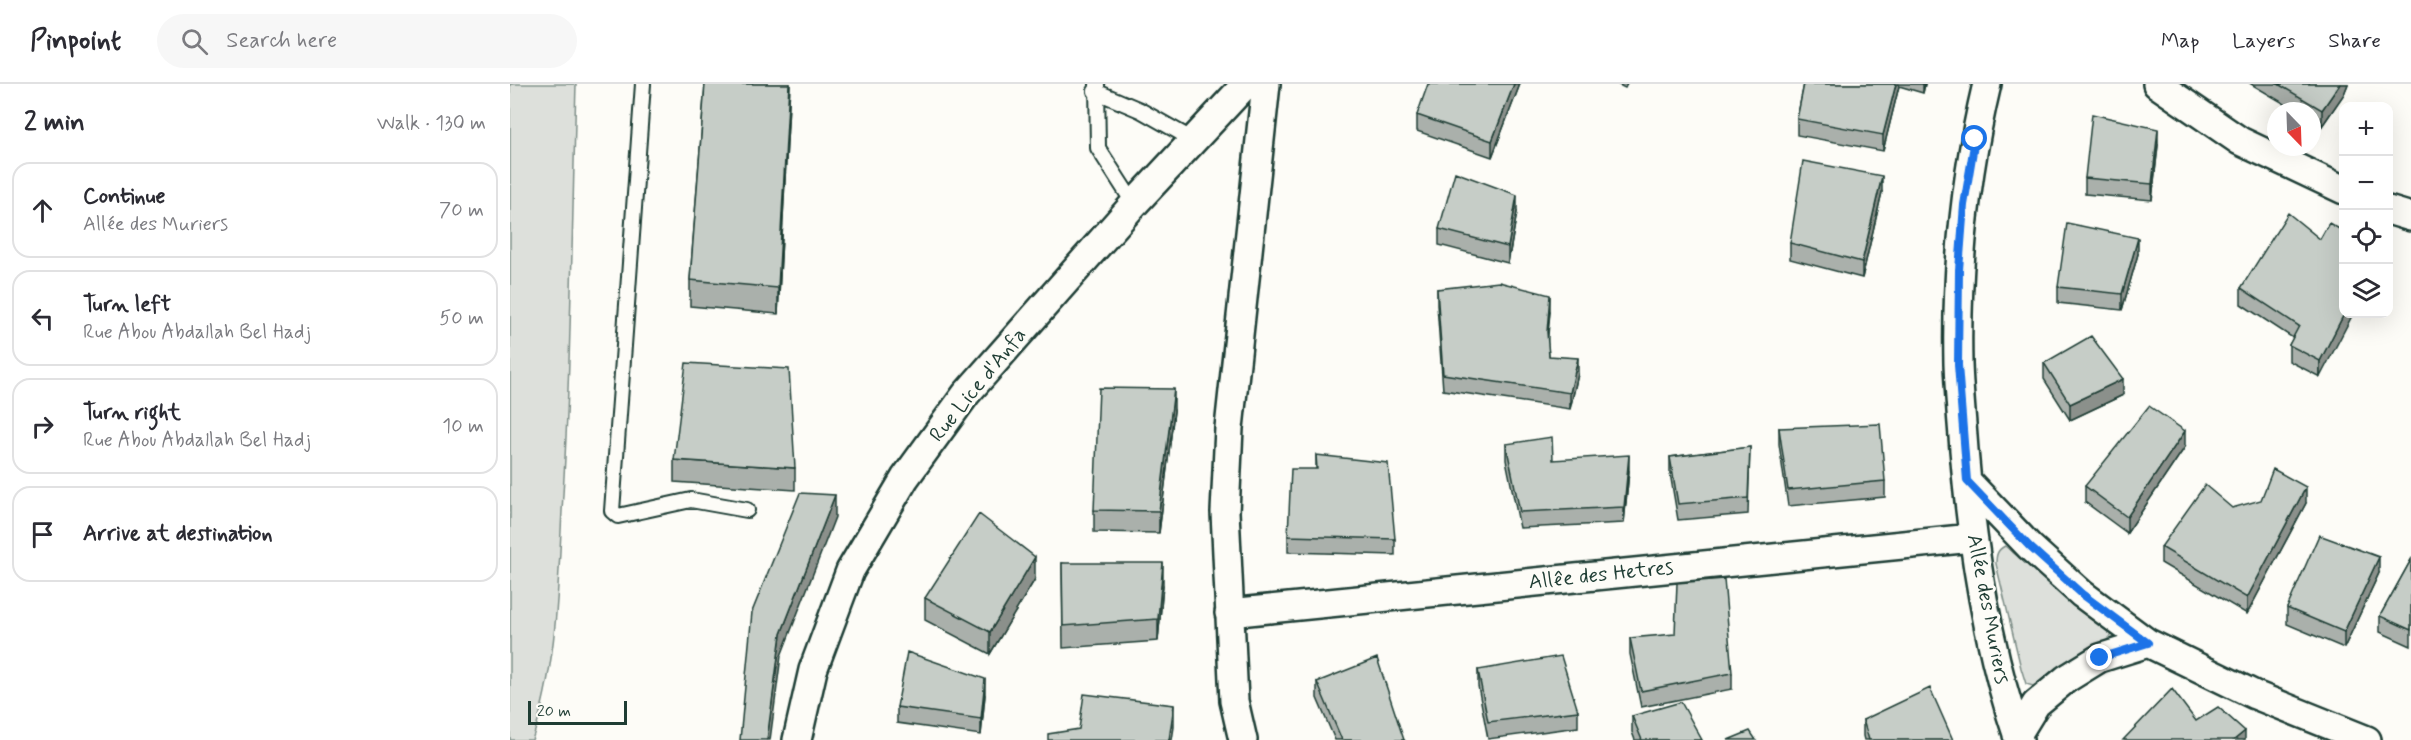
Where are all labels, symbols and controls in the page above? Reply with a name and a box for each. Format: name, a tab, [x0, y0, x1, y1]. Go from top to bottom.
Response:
search box	[157, 14, 577, 68]
text: Pinpoint	[30, 23, 121, 60]
icon: search	[178, 25, 211, 58]
text: Search here	[226, 27, 337, 55]
text: Map	[2161, 27, 2199, 55]
text: Layers	[2232, 27, 2295, 55]
text: Share	[2328, 27, 2381, 55]
north arrow	[2267, 102, 2321, 156]
map controls	[2339, 102, 2393, 318]
button: +	[2339, 102, 2393, 156]
text: 2 min	[24, 106, 85, 140]
text: Walk · 130 m	[377, 110, 486, 137]
route start	[1961, 125, 1987, 151]
button: −	[2339, 156, 2393, 210]
text: Continue	[83, 183, 165, 211]
icon: ahead	[26, 194, 59, 227]
text: 70 m	[439, 197, 484, 224]
button: locate	[2339, 210, 2393, 264]
text: Allée des Muriers	[83, 211, 228, 238]
button: layers	[2339, 264, 2393, 318]
text: Turn left	[83, 291, 171, 319]
icon: left	[26, 302, 59, 335]
text: 50 m	[439, 305, 484, 332]
text: Rue Abou Abdallah Bel Hadj	[83, 319, 311, 346]
street label: Rue Lice d'Anfa	[923, 322, 1033, 448]
text: Turn right	[83, 399, 181, 427]
icon: right	[26, 410, 59, 443]
text: 10 m	[442, 413, 484, 440]
text: Rue Abou Abdallah Bel Hadj	[83, 427, 311, 454]
icon: arrive	[26, 518, 59, 551]
text: Arrive at destination	[83, 520, 273, 548]
street label: Allée des Muriers	[1960, 532, 2016, 686]
street label: Allêe des Hetres	[1527, 553, 1675, 597]
route end	[2086, 644, 2112, 670]
scale bar	[528, 698, 627, 726]
text: 20 m	[537, 701, 571, 722]

